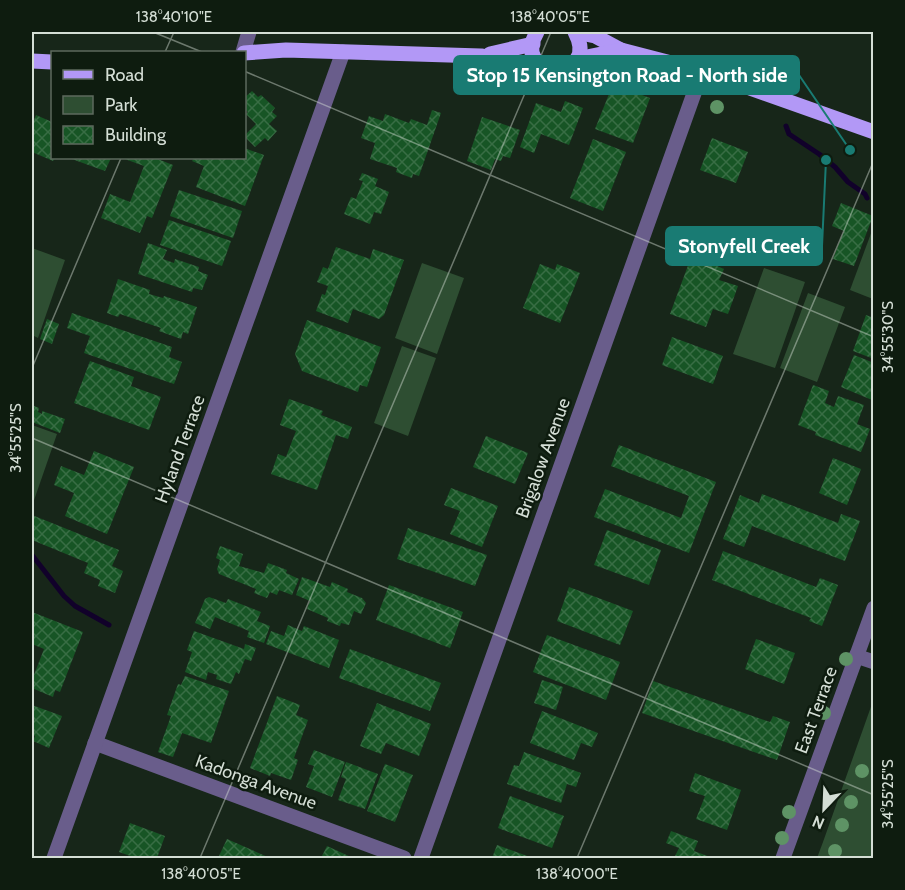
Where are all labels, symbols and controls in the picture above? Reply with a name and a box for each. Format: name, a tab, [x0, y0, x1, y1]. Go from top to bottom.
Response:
text: 138°40'10"E	[136, 8, 212, 26]
text: 138°40'05"E	[510, 8, 590, 26]
legend	[51, 51, 246, 159]
callout: Stop 15 Kensington Road - North side	[454, 56, 799, 94]
text: Stop 15 Kensington Road - North side	[466, 63, 788, 87]
text: Road	[105, 64, 144, 86]
text: Park	[105, 94, 138, 116]
text: Building	[105, 124, 167, 146]
callout: Stonyfell Creek	[666, 227, 822, 265]
text: Stonyfell Creek	[678, 234, 810, 258]
text: 34°55'30"S	[879, 301, 897, 373]
street label: Hyland Terrace	[150, 392, 210, 506]
street label: Brigalow Avenue	[511, 395, 575, 521]
text: 34°55'25"S	[7, 403, 25, 473]
street label: East Terrace	[790, 664, 842, 756]
street label: Kadonga Avenue	[192, 750, 320, 814]
text: 34°55'25"S	[879, 759, 897, 829]
north arrow	[794, 779, 854, 839]
text: N	[809, 811, 827, 833]
text: 138°40'05"E	[161, 865, 241, 883]
text: 138°40'00"E	[536, 865, 618, 883]

